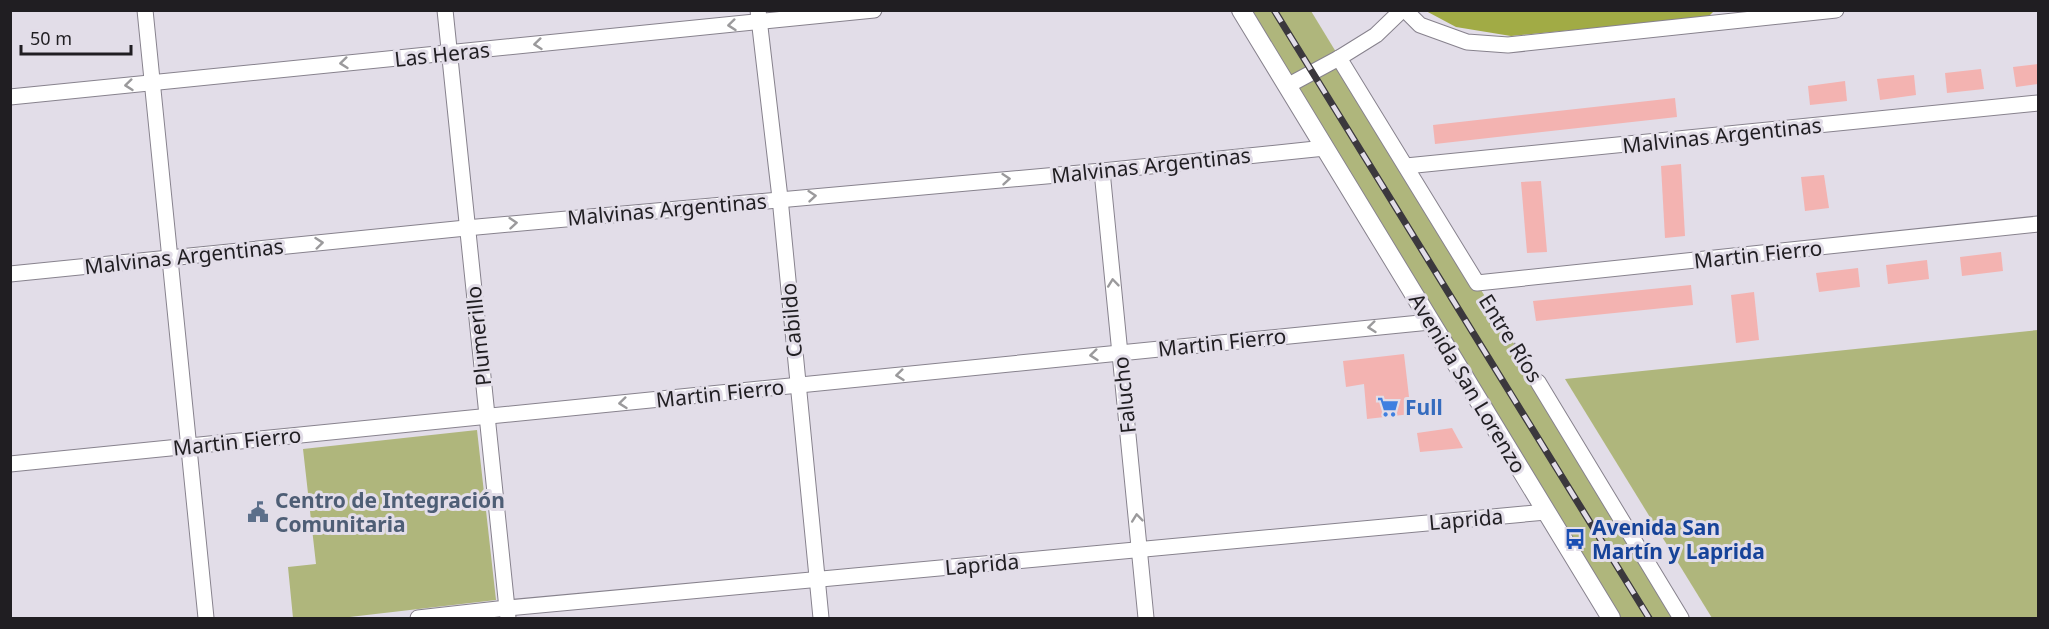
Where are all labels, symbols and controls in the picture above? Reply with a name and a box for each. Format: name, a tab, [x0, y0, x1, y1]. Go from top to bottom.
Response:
scale bar	[21, 18, 130, 56]
one-way arrow	[727, 18, 736, 31]
text: 50 m	[30, 26, 72, 50]
street label: Las Heras	[393, 35, 491, 73]
one-way arrow	[533, 37, 542, 50]
one-way arrow	[339, 57, 348, 69]
one-way arrow	[124, 78, 133, 91]
street label: Malvinas Argentinas	[1621, 111, 1823, 159]
street label: Malvinas Argentinas	[1050, 141, 1252, 189]
one-way arrow	[1002, 173, 1011, 186]
street label: Malvinas Argentinas	[566, 186, 768, 232]
one-way arrow	[808, 190, 817, 203]
one-way arrow	[509, 217, 518, 230]
street label: Malvinas Argentinas	[83, 232, 285, 280]
street label: Martin Fierro	[1693, 233, 1823, 275]
one-way arrow	[315, 237, 324, 249]
one-way arrow	[1107, 278, 1120, 287]
street label: Cabildo	[774, 282, 808, 358]
street label: Plumerillo	[459, 285, 497, 387]
street label: Avenida San Lorenzo	[1403, 288, 1533, 478]
street label: Entre Ríos	[1473, 289, 1549, 387]
one-way arrow	[1367, 320, 1376, 333]
street label: Martin Fierro	[1157, 321, 1287, 363]
one-way arrow	[1090, 348, 1099, 361]
street label: Falucho	[1106, 355, 1142, 435]
one-way arrow	[896, 368, 905, 381]
street label: Martin Fierro	[655, 372, 785, 414]
place label: Full	[1405, 393, 1443, 421]
supermarket icon: Full	[1376, 395, 1400, 419]
one-way arrow	[618, 396, 627, 409]
street label: Martin Fierro	[172, 420, 302, 462]
place label: Centro de Integración Comunitaria	[275, 486, 505, 538]
public building icon: Centro de Integración Comunitaria	[246, 500, 270, 524]
street label: Laprida	[1428, 502, 1504, 536]
place label: Avenida San Martín y Laprida	[1592, 513, 1765, 565]
one-way arrow	[1131, 514, 1144, 523]
bus stop icon: Avenida San Martín y Laprida	[1563, 527, 1587, 551]
street label: Laprida	[944, 547, 1020, 581]

